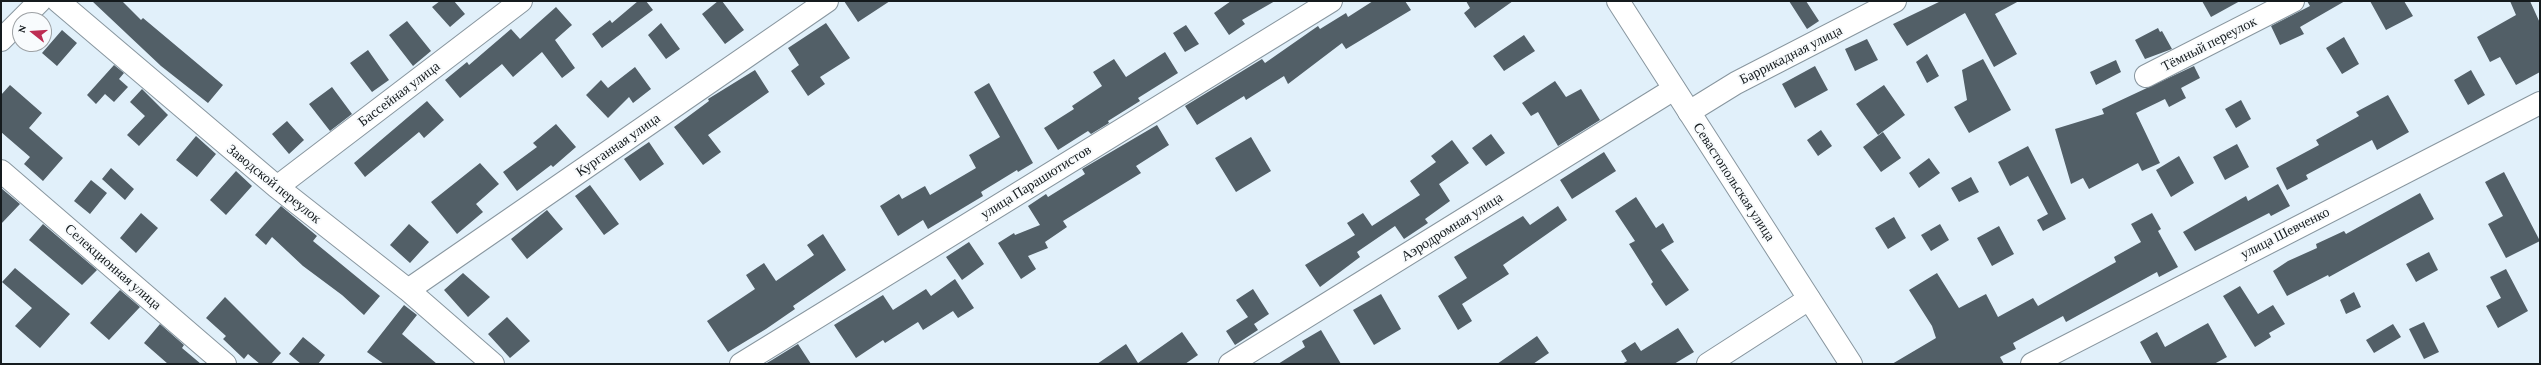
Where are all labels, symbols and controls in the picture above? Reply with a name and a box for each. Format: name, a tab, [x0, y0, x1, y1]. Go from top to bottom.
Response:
north arrow	[12, 12, 52, 52]
street label: Тёмный переулок	[2159, 13, 2259, 75]
street label: Баррикадная улица	[1737, 22, 1845, 88]
text: N	[15, 23, 28, 34]
street label: Бассейная улица	[355, 58, 443, 130]
street label: Курганная улица	[573, 110, 663, 180]
street label: Севастопольская улица	[1689, 120, 1779, 244]
street label: Заводской переулок	[223, 141, 325, 227]
street label: улица Парашютистов	[978, 141, 1094, 223]
street label: Аэродромная улица	[1398, 189, 1506, 265]
street label: улица Шевченко	[2238, 203, 2332, 263]
street label: Селекционная улица	[61, 220, 165, 314]

